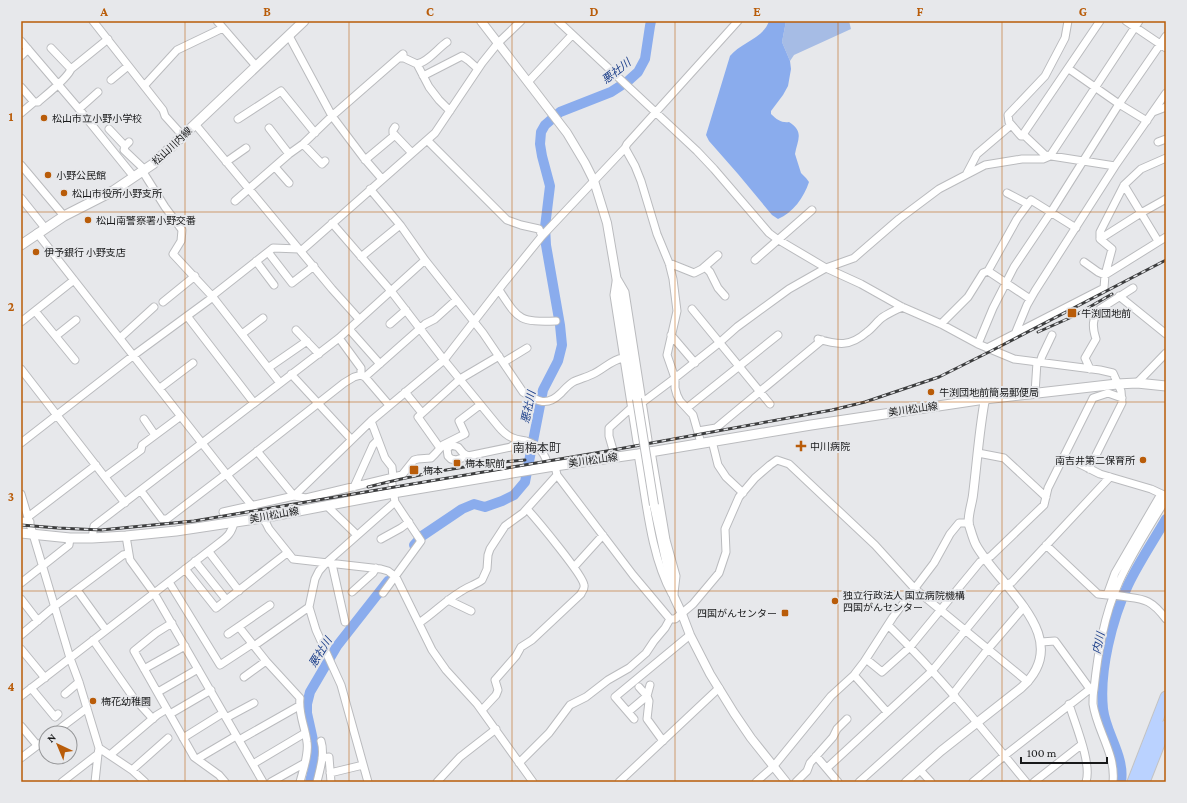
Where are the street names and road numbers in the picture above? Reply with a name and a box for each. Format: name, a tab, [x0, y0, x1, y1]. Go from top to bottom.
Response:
street label: 松山川内線	[150, 125, 194, 167]
street label: 美川松山線	[887, 400, 939, 418]
street label: 美川松山線	[567, 451, 619, 469]
street label: 美川松山線	[248, 505, 300, 525]

